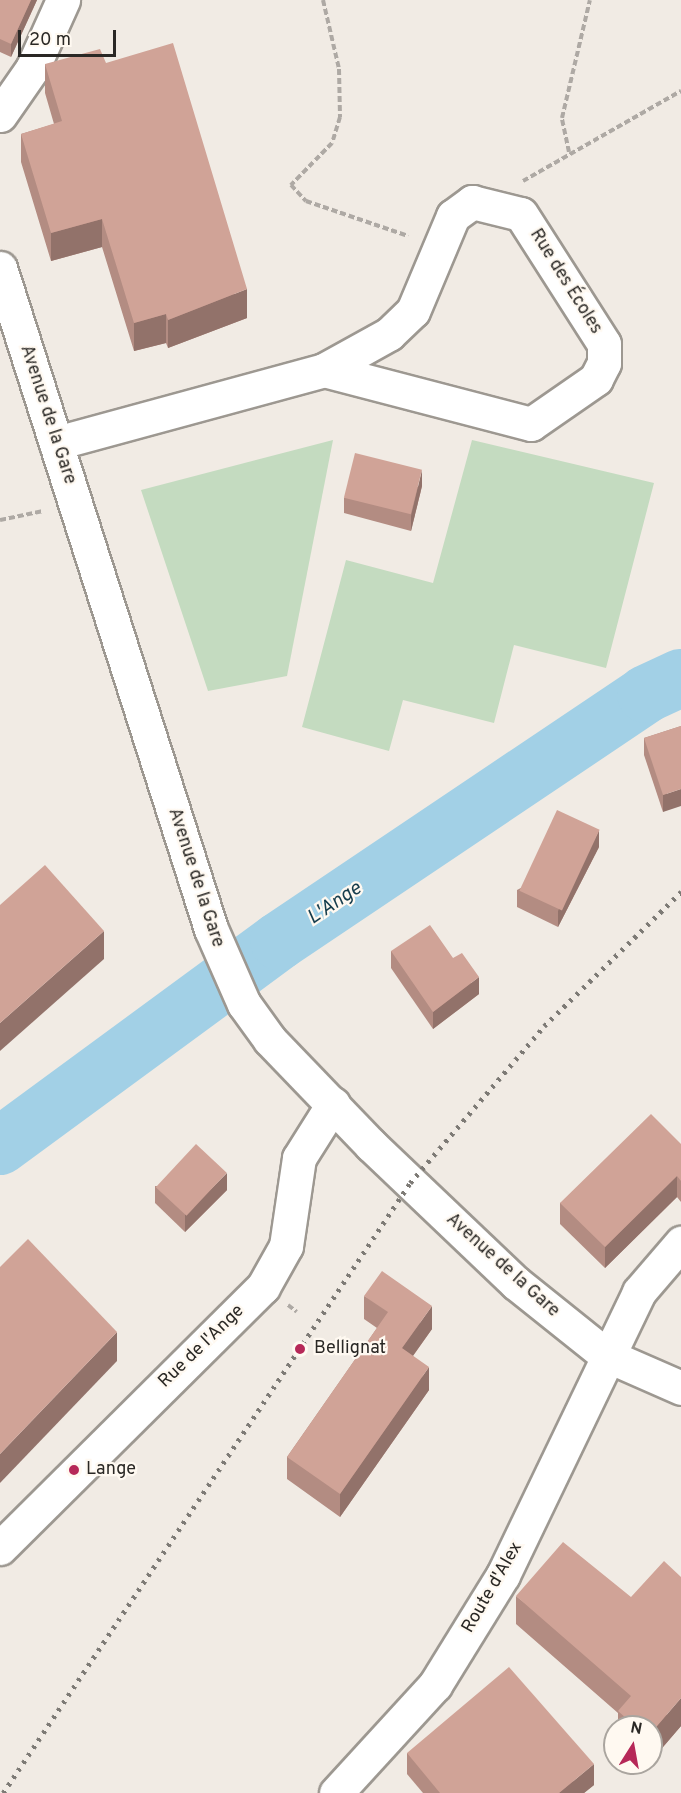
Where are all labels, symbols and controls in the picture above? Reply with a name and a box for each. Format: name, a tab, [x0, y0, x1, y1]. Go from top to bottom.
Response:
scale bar	[21, 18, 118, 56]
text: 20 m	[29, 29, 71, 52]
street label: Rue des Écoles	[524, 225, 606, 339]
street label: Avenue de la Gare	[14, 343, 80, 487]
street label: Avenue de la Gare	[162, 806, 228, 950]
water label: L'Ange	[303, 877, 367, 931]
street label: Avenue de la Gare	[441, 1209, 563, 1323]
street label: Rue de l'Ange	[155, 1301, 249, 1393]
place label: Bellignat	[314, 1338, 386, 1360]
marker: Bellignat	[291, 1340, 309, 1358]
place label: Lange	[86, 1459, 136, 1481]
marker: Lange	[67, 1463, 81, 1477]
street label: Route d'Alex	[458, 1539, 528, 1637]
north arrow	[603, 1715, 663, 1775]
text: N	[629, 1718, 644, 1740]

